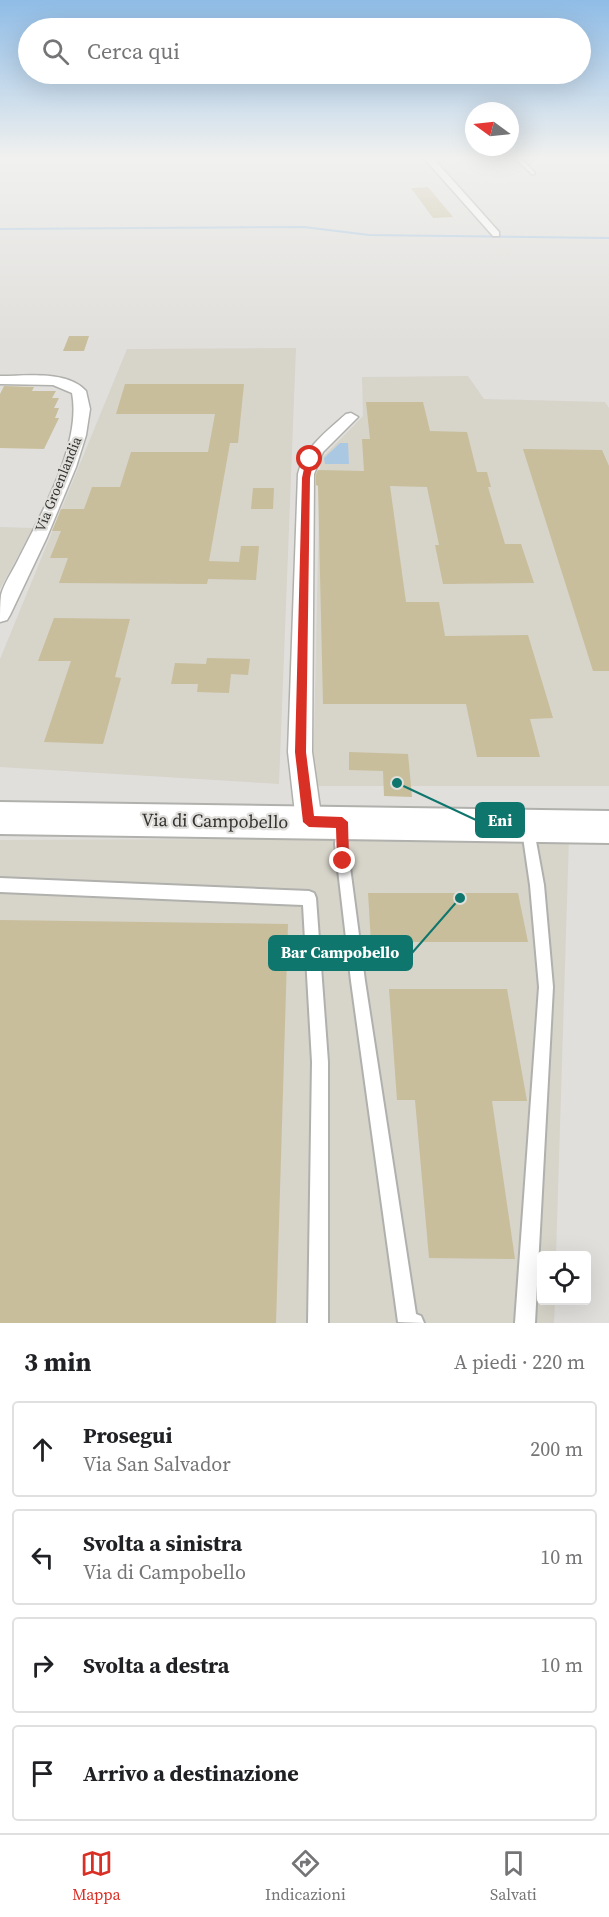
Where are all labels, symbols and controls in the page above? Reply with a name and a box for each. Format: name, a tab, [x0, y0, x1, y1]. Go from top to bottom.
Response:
search box	[18, 18, 591, 84]
icon: search	[39, 35, 72, 68]
text: Cerca qui	[87, 36, 180, 66]
north arrow	[465, 102, 519, 156]
street label: Via Groenlandia	[30, 433, 87, 535]
route start	[296, 445, 322, 471]
callout: Eni	[476, 803, 524, 837]
street label: Via di Campobello	[141, 807, 289, 834]
text: Eni	[488, 809, 512, 831]
route end	[329, 847, 355, 873]
callout: Bar Campobello	[269, 936, 412, 970]
text: Bar Campobello	[281, 941, 399, 963]
map controls	[537, 1251, 591, 1305]
button: locate	[537, 1251, 591, 1305]
text: 3 min	[24, 1344, 91, 1380]
text: A piedi · 220 m	[454, 1348, 585, 1376]
text: Prosegui	[83, 1420, 172, 1450]
icon: ahead	[26, 1433, 59, 1466]
text: 200 m	[530, 1435, 583, 1463]
text: Via San Salvador	[83, 1450, 231, 1478]
text: Svolta a sinistra	[83, 1528, 242, 1558]
icon: left	[26, 1541, 59, 1574]
text: 10 m	[540, 1543, 583, 1571]
text: Via di Campobello	[83, 1558, 246, 1586]
icon: right	[26, 1649, 59, 1682]
text: Svolta a destra	[83, 1650, 229, 1680]
text: 10 m	[540, 1651, 583, 1679]
icon: arrive	[26, 1757, 59, 1790]
text: Arrivo a destinazione	[83, 1758, 299, 1788]
tab: Mappa	[72, 1847, 121, 1905]
tab: Indicazioni	[265, 1847, 346, 1905]
tab: Salvati	[490, 1847, 537, 1905]

